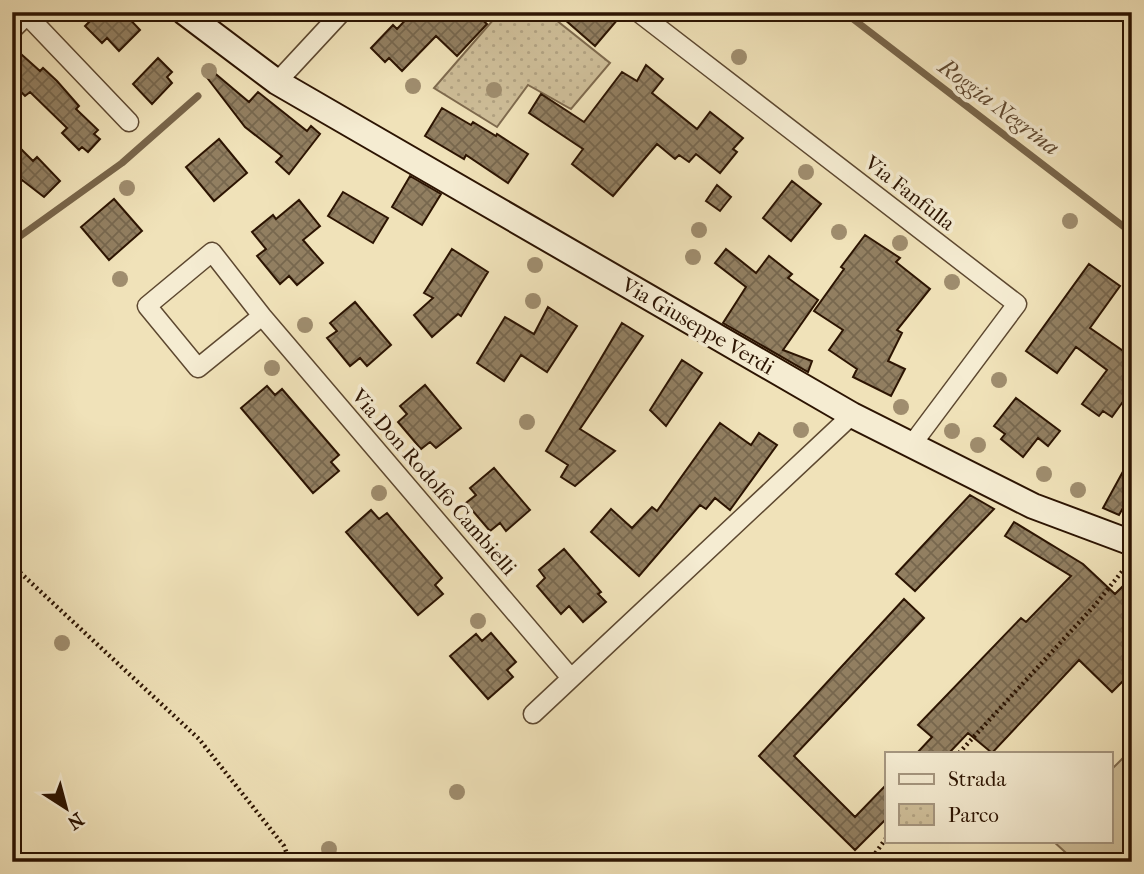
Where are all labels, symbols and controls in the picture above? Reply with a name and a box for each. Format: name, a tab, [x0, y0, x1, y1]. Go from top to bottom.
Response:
water label: Roggia Negrina	[932, 52, 1065, 161]
street label: Via Fanfulla	[860, 150, 960, 236]
street label: Via Giuseppe Verdi	[617, 272, 778, 379]
street label: Via Don Rodolfo Cambielli	[346, 383, 521, 580]
legend	[885, 752, 1112, 842]
text: Strada	[948, 767, 1006, 791]
north arrow	[32, 772, 102, 842]
text: Parco	[948, 803, 999, 827]
text: N	[63, 808, 88, 834]

